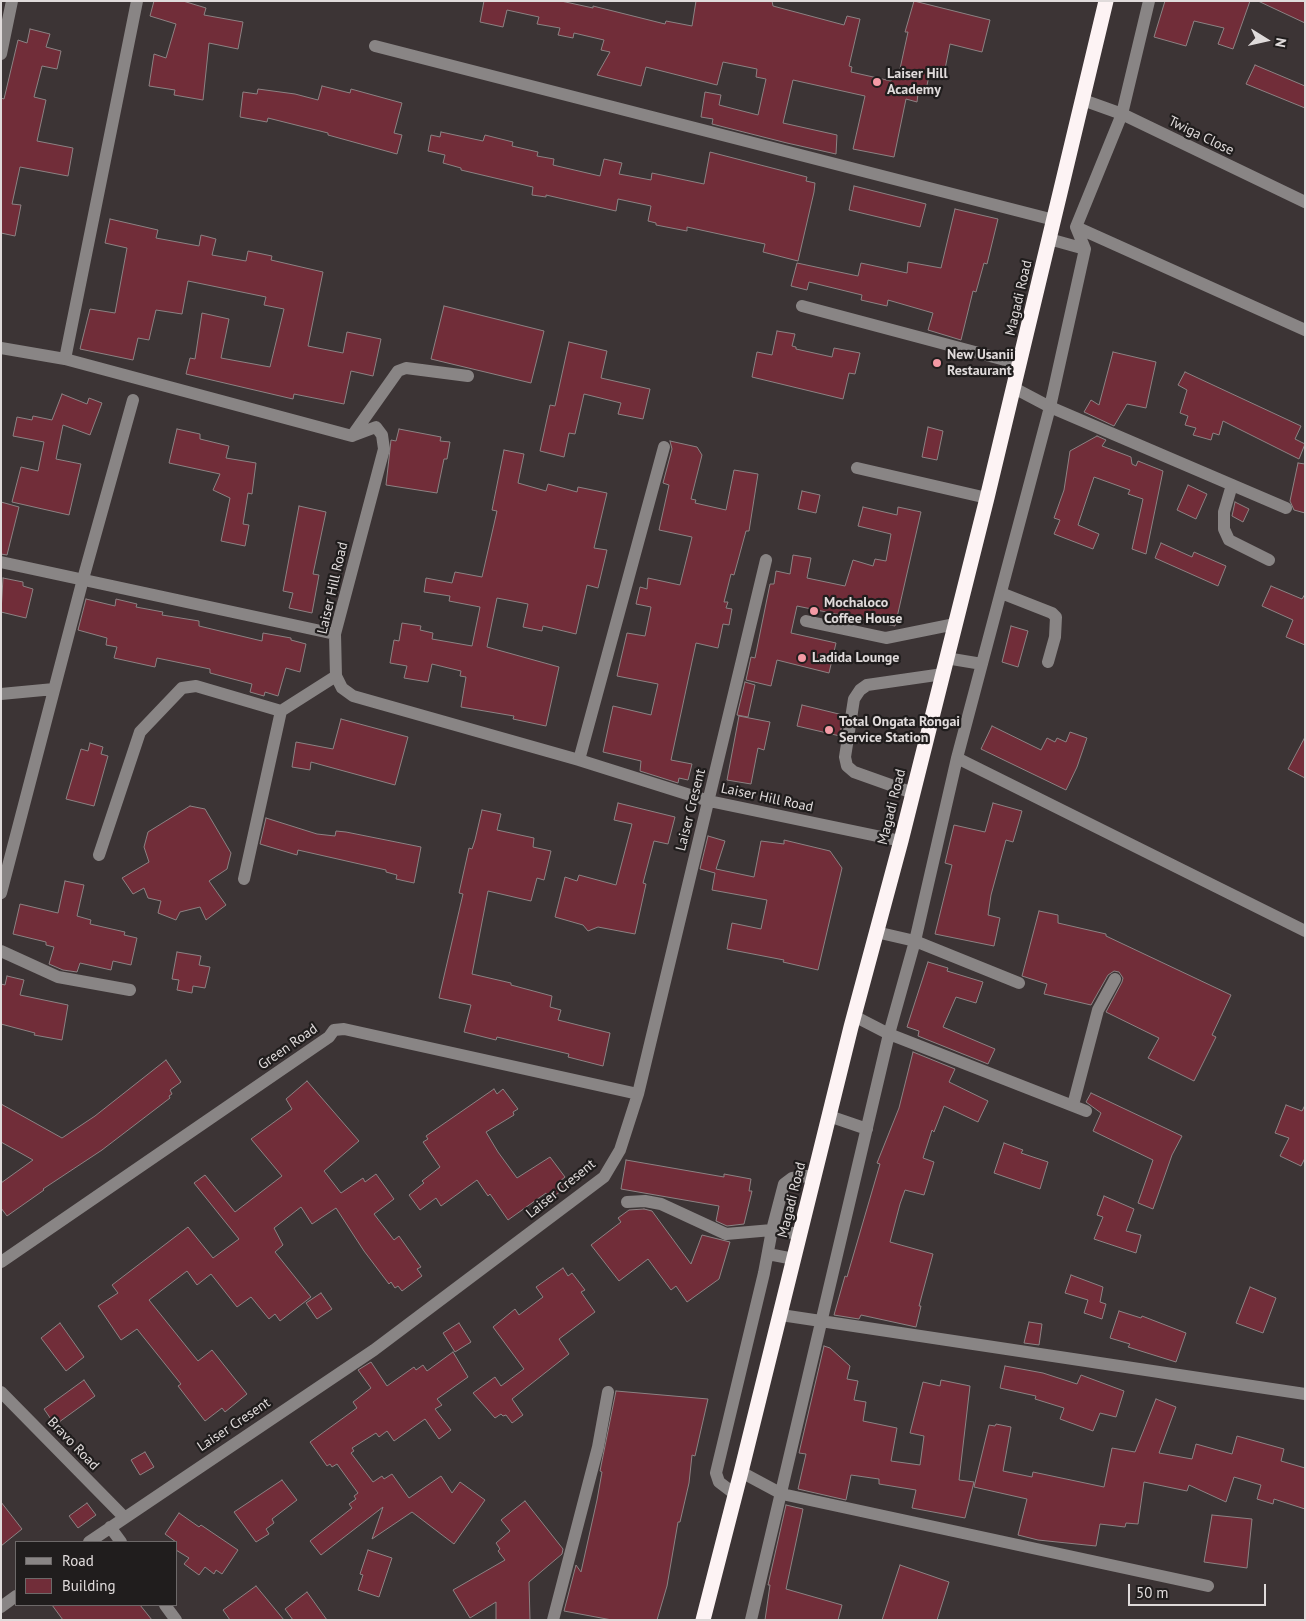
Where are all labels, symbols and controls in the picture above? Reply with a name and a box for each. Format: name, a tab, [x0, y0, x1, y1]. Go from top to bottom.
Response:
north arrow	[1241, 15, 1291, 65]
text: N	[1271, 37, 1290, 49]
place label: Laiser Hill Academy	[887, 66, 947, 98]
marker: Laiser Hill Academy	[871, 76, 883, 88]
street label: Twiga Close	[1165, 113, 1237, 159]
street label: Magadi Road	[1002, 259, 1036, 337]
place label: New Usanii Restaurant	[947, 347, 1014, 380]
marker: New Usanii Restaurant	[931, 357, 943, 369]
street label: Laiser Hill Road	[314, 540, 352, 636]
place label: Mochaloco Coffee House	[824, 595, 902, 628]
marker: Mochaloco Coffee House	[808, 605, 820, 617]
place label: Ladida Lounge	[812, 650, 899, 666]
marker: Ladida Lounge	[796, 652, 808, 664]
place label: Total Ongata Rongai Service Station	[839, 714, 960, 746]
marker: Total Ongata Rongai Service Station	[823, 724, 835, 736]
street label: Laiser Cresent	[673, 767, 709, 853]
street label: Magadi Road	[875, 768, 909, 846]
street label: Laiser Hill Road	[719, 780, 815, 816]
street label: Green Road	[255, 1020, 321, 1074]
street label: Laiser Cresent	[523, 1156, 599, 1222]
street label: Magadi Road	[775, 1161, 809, 1239]
street label: Laiser Cresent	[194, 1394, 274, 1456]
street label: Bravo Road	[44, 1414, 102, 1474]
legend	[15, 1541, 178, 1606]
text: Road	[62, 1551, 94, 1570]
scale bar	[1131, 1574, 1268, 1606]
text: Building	[62, 1576, 116, 1595]
text: 50 m	[1136, 1583, 1169, 1602]

